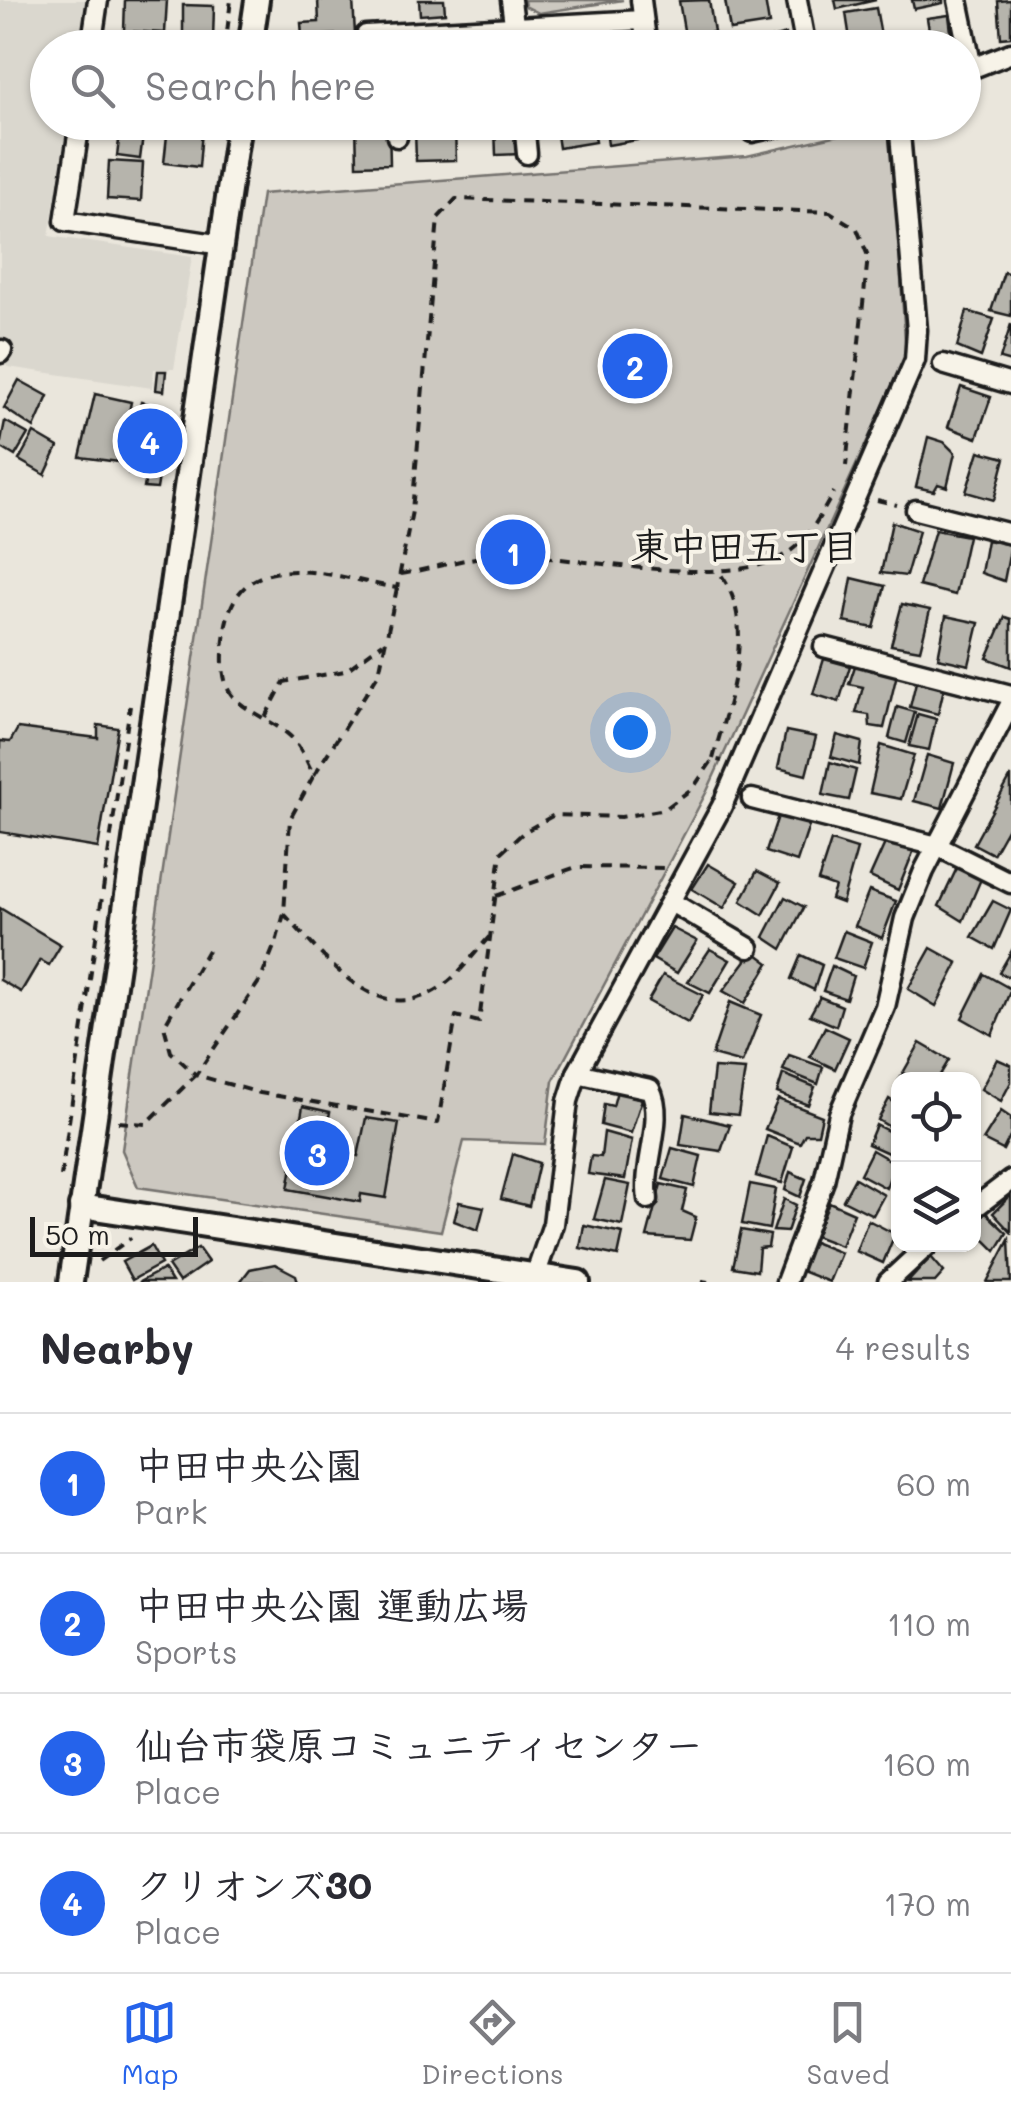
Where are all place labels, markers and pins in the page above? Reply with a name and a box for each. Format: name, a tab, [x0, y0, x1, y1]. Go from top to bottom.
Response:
pin: 2	[602, 328, 668, 404]
pin: 4	[118, 404, 182, 478]
pin: 1	[480, 514, 546, 590]
pin: 3	[284, 1116, 350, 1190]

